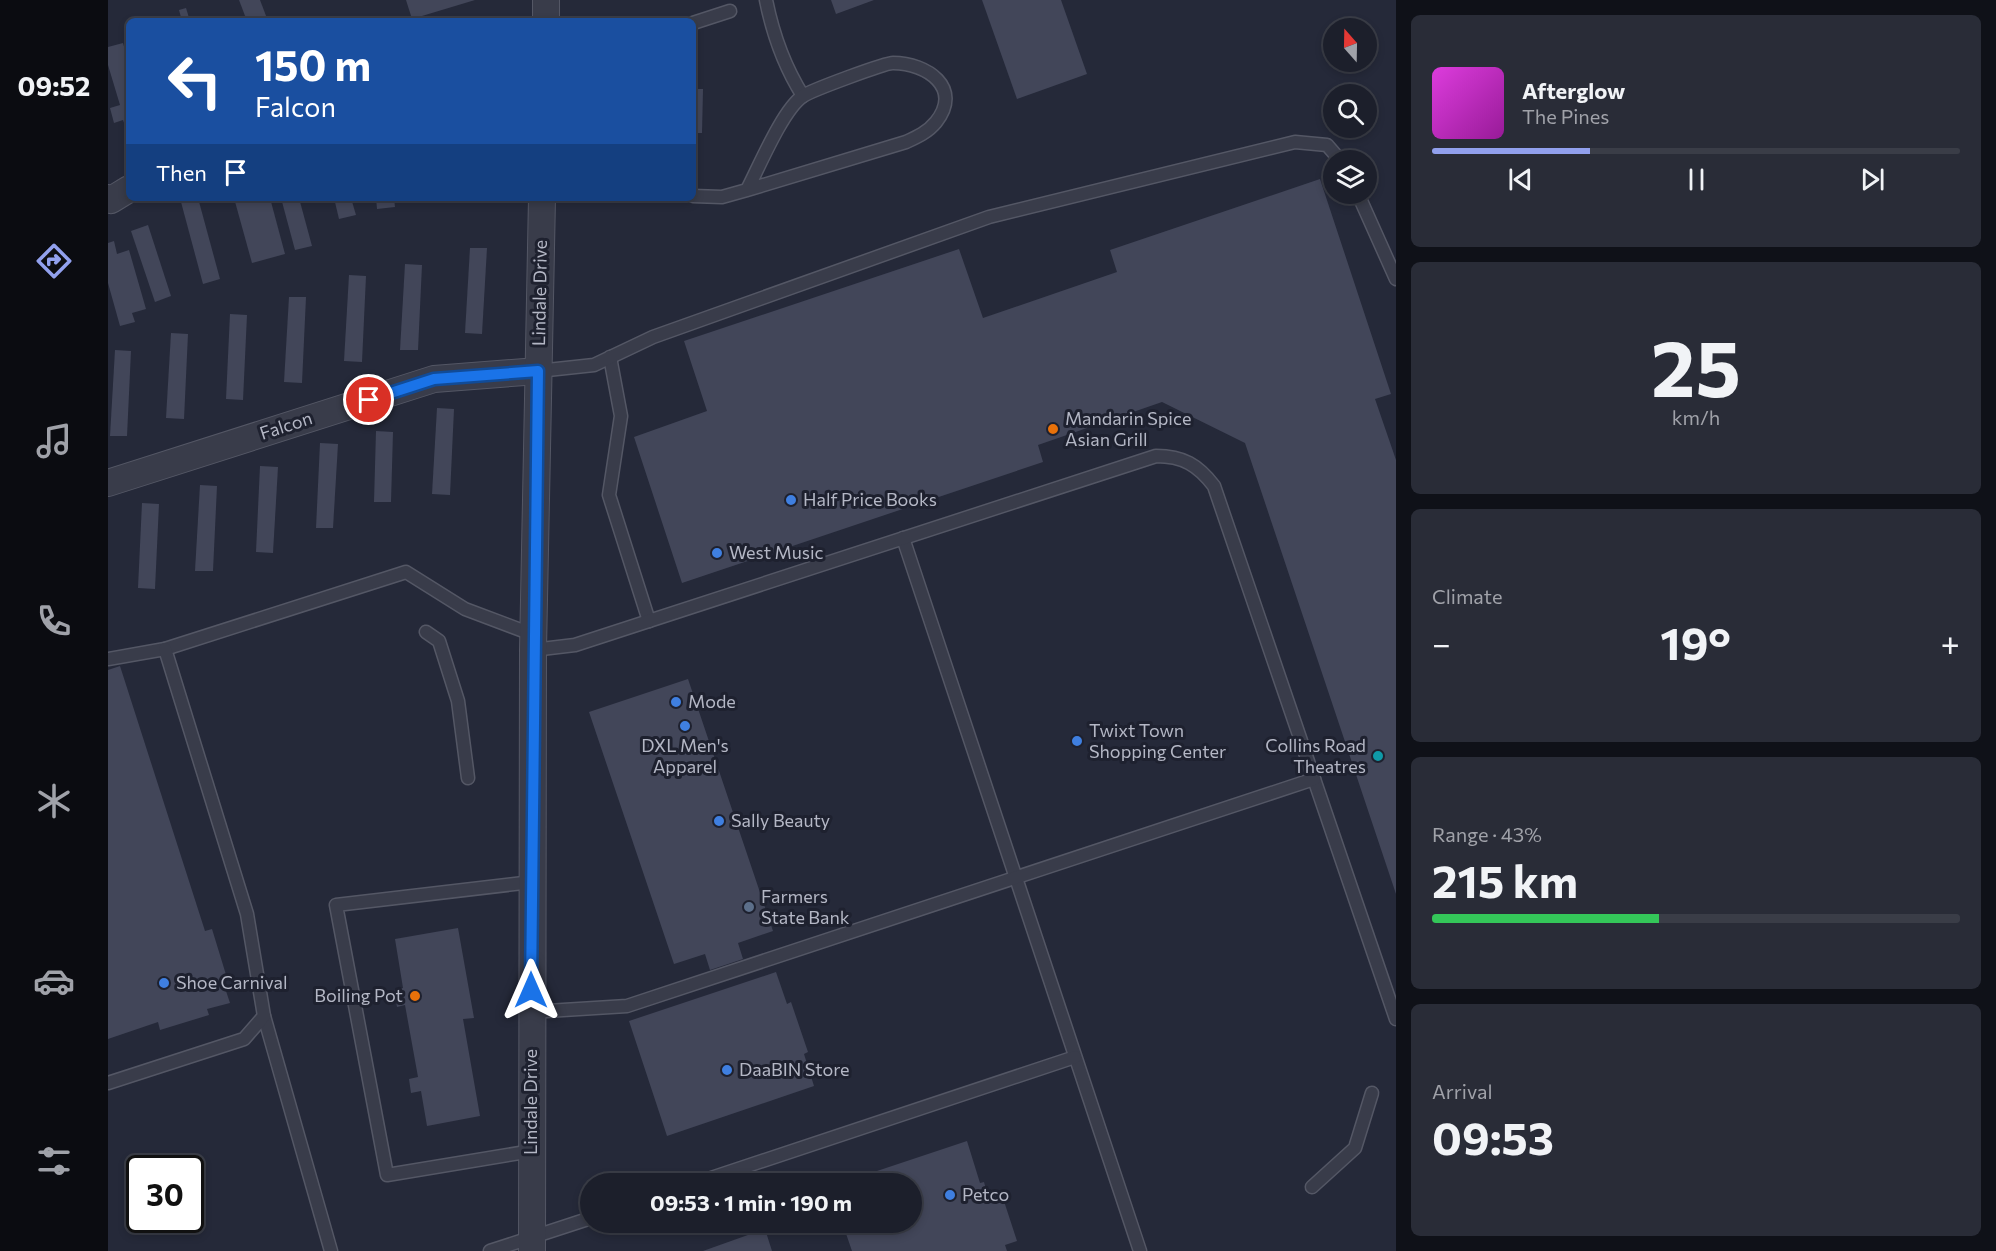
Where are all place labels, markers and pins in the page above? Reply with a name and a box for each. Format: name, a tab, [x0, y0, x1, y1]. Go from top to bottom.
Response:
pin	[343, 374, 394, 425]
place label: Mandarin Spice Asian Grill	[1065, 407, 1191, 450]
marker: Mandarin Spice Asian Grill	[1046, 422, 1060, 436]
place label: Half Price Books	[803, 488, 937, 510]
marker: Half Price Books	[784, 493, 798, 507]
place label: West Music	[729, 541, 824, 563]
marker: West Music	[710, 546, 724, 560]
place label: Mode	[688, 690, 736, 712]
marker: Mode	[669, 695, 683, 709]
marker: DXL Men's Apparel	[678, 719, 692, 733]
place label: Twixt Town Shopping Center	[1089, 719, 1226, 762]
place label: DXL Men's Apparel	[641, 734, 729, 777]
marker: Twixt Town Shopping Center	[1070, 734, 1084, 748]
place label: Collins Road Theatres	[1265, 734, 1366, 777]
marker: Collins Road Theatres	[1371, 749, 1385, 763]
place label: Sally Beauty	[731, 809, 830, 831]
marker: Sally Beauty	[712, 814, 726, 828]
place label: Farmers State Bank	[761, 885, 850, 928]
marker: Farmers State Bank	[742, 900, 756, 914]
place label: Shoe Carnival	[176, 971, 287, 993]
marker: Shoe Carnival	[157, 976, 171, 990]
place label: Boiling Pot	[314, 984, 403, 1006]
marker: Boiling Pot	[408, 989, 422, 1003]
place label: DaaBIN Store	[739, 1058, 850, 1080]
marker: DaaBIN Store	[720, 1063, 734, 1077]
place label: Petco	[962, 1183, 1009, 1205]
marker: Petco	[943, 1188, 957, 1202]

